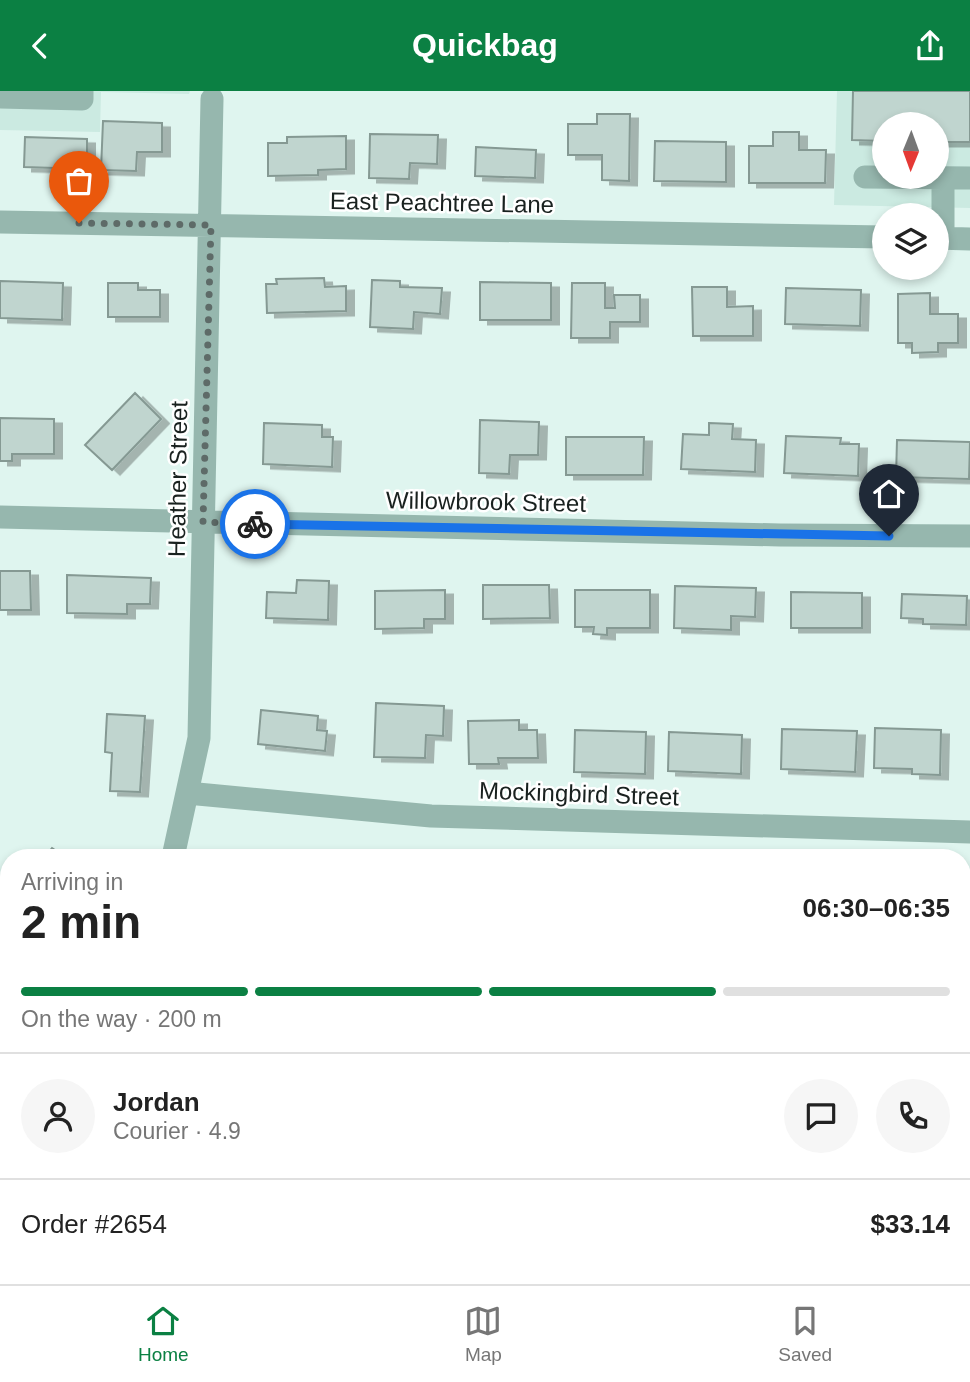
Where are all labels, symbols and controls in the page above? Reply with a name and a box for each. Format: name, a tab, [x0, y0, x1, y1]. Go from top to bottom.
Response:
icon: back	[21, 27, 59, 65]
text: Quickbag	[412, 27, 558, 63]
icon: share	[911, 27, 949, 65]
north arrow	[872, 112, 948, 189]
map controls	[872, 112, 949, 280]
pin	[49, 151, 109, 223]
icon: bag	[60, 162, 98, 200]
street label: East Peachtree Lane	[330, 187, 554, 218]
button: layers	[872, 203, 949, 280]
street label: Heather Street	[163, 400, 192, 557]
pin	[859, 464, 919, 536]
icon: home	[870, 475, 908, 513]
street label: Willowbrook Street	[386, 486, 587, 517]
courier	[220, 489, 290, 559]
icon: bike	[236, 505, 274, 543]
street label: Mockingbird Street	[479, 777, 680, 810]
text: Arriving in	[21, 869, 123, 895]
text: 06:30–06:35	[803, 893, 950, 923]
text: 2 min	[21, 896, 141, 948]
text: On the way · 200 m	[21, 1006, 222, 1032]
button: person	[21, 1079, 95, 1153]
button: chat	[784, 1079, 858, 1153]
button: phone	[876, 1079, 950, 1153]
text: Jordan	[113, 1087, 200, 1117]
text: Courier · 4.9	[113, 1118, 241, 1144]
text: Order #2654	[21, 1209, 167, 1239]
text: $33.14	[870, 1209, 950, 1239]
tab: Home	[138, 1302, 189, 1366]
tab: Map	[464, 1302, 502, 1366]
tab: Saved	[778, 1302, 832, 1366]

